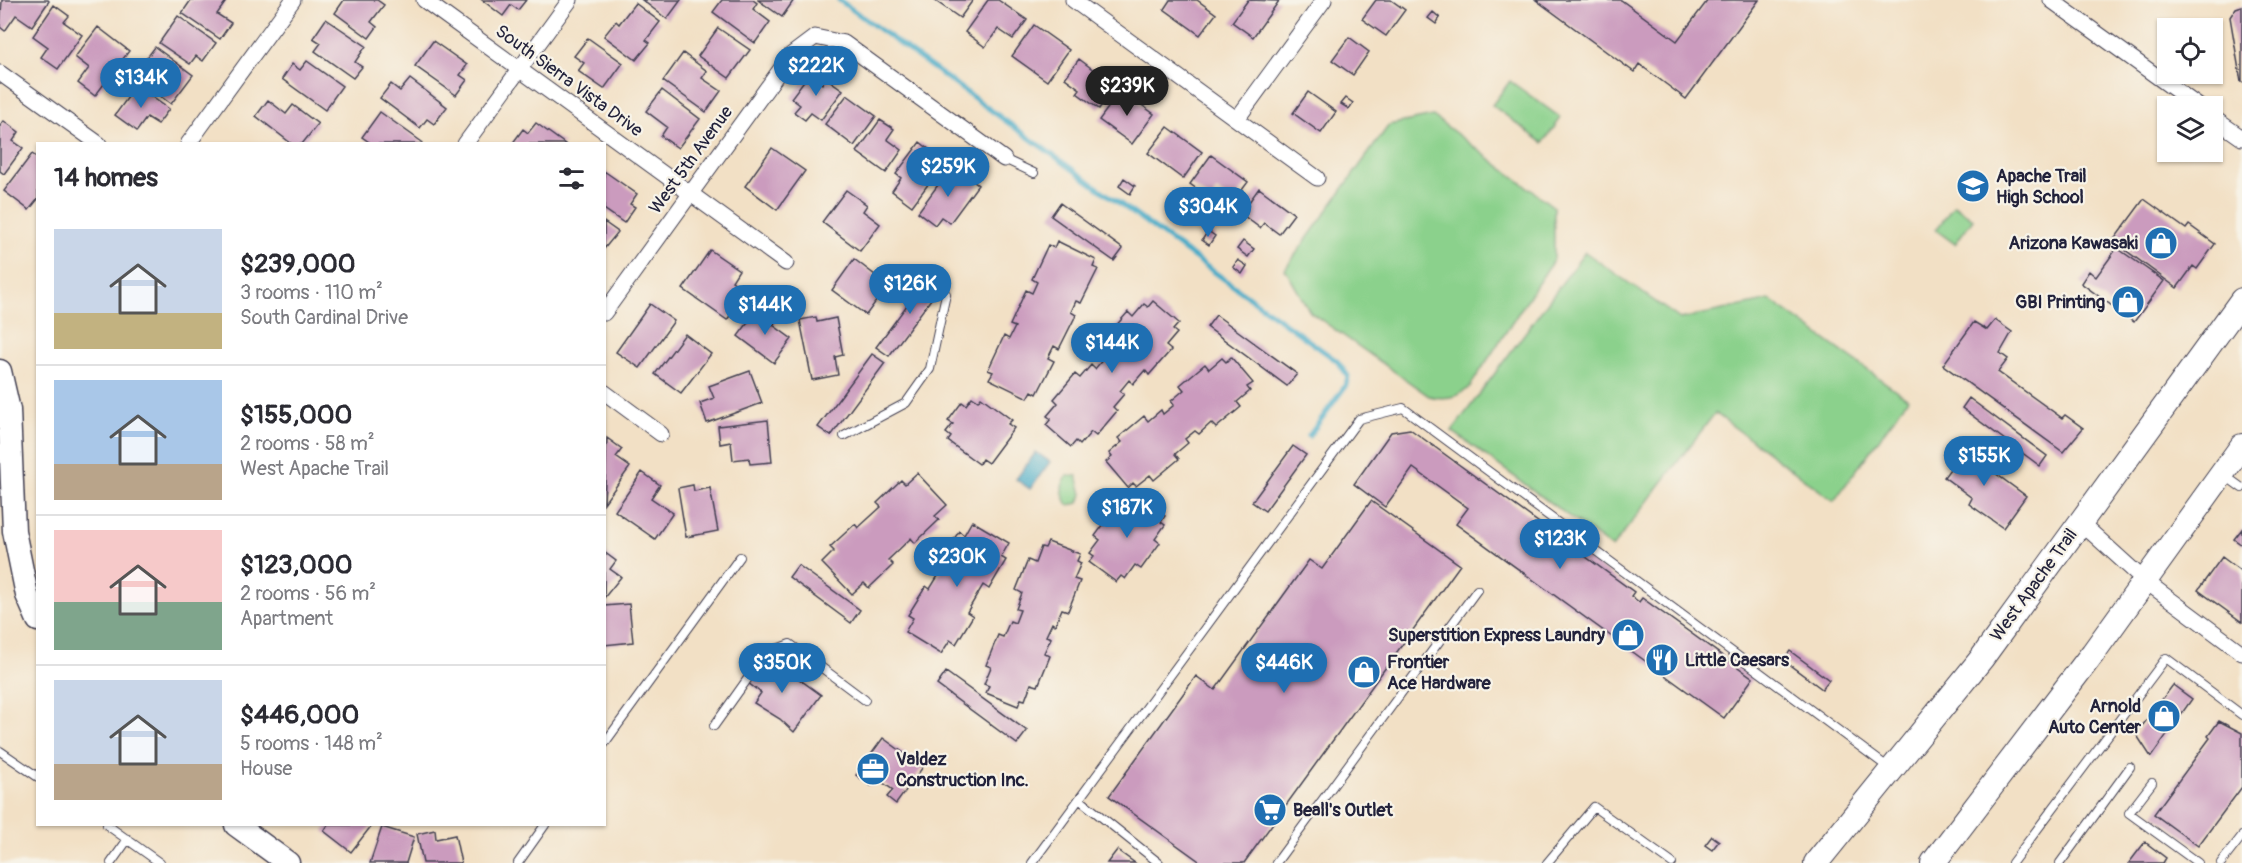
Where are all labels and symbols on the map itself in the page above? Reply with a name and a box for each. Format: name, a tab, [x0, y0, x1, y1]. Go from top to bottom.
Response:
street label: South Sierra Vista Drive	[491, 20, 647, 142]
pin: $222K	[774, 46, 858, 97]
pin: $134K	[99, 58, 183, 109]
pin: $239K	[1085, 66, 1169, 117]
street label: West 5th Avenue	[644, 101, 738, 219]
pin: $259K	[906, 147, 990, 198]
place label: Apache Trail High School	[1996, 165, 2087, 209]
school or university icon: Apache Trail High School	[1955, 168, 1991, 204]
pin: $304K	[1166, 187, 1250, 238]
shop icon: Arizona Kawasaki	[2143, 225, 2179, 261]
place label: Arizona Kawasaki	[2008, 232, 2138, 255]
pin: $126K	[868, 264, 952, 315]
shop icon: GBI Printing	[2110, 284, 2146, 320]
pin: $144K	[723, 285, 807, 336]
place label: GBI Printing	[2015, 291, 2105, 314]
pin: $144K	[1070, 323, 1154, 374]
pin: $155K	[1942, 436, 2026, 487]
pin: $187K	[1085, 488, 1169, 539]
pin: $123K	[1518, 519, 1602, 570]
street label: West Apache Trail	[1985, 524, 2083, 646]
pin: $230K	[915, 537, 999, 588]
shop icon: Superstition Express Laundry	[1610, 617, 1646, 653]
place label: Superstition Express Laundry	[1388, 624, 1605, 647]
restaurant icon: Little Caesars	[1644, 642, 1680, 678]
pin: $350K	[740, 643, 824, 694]
pin: $446K	[1242, 643, 1326, 694]
place label: Little Caesars	[1685, 649, 1790, 672]
place label: Frontier Ace Hardware	[1387, 651, 1492, 695]
shop icon: Frontier Ace Hardware	[1346, 654, 1382, 690]
place label: Arnold Auto Center	[2048, 695, 2142, 739]
shop icon: Arnold Auto Center	[2146, 698, 2182, 734]
place label: Valdez Construction Inc.	[896, 748, 1029, 792]
office icon: Valdez Construction Inc.	[855, 751, 891, 787]
supermarket icon: Beall's Outlet	[1252, 792, 1288, 828]
place label: Beall's Outlet	[1293, 799, 1393, 822]

